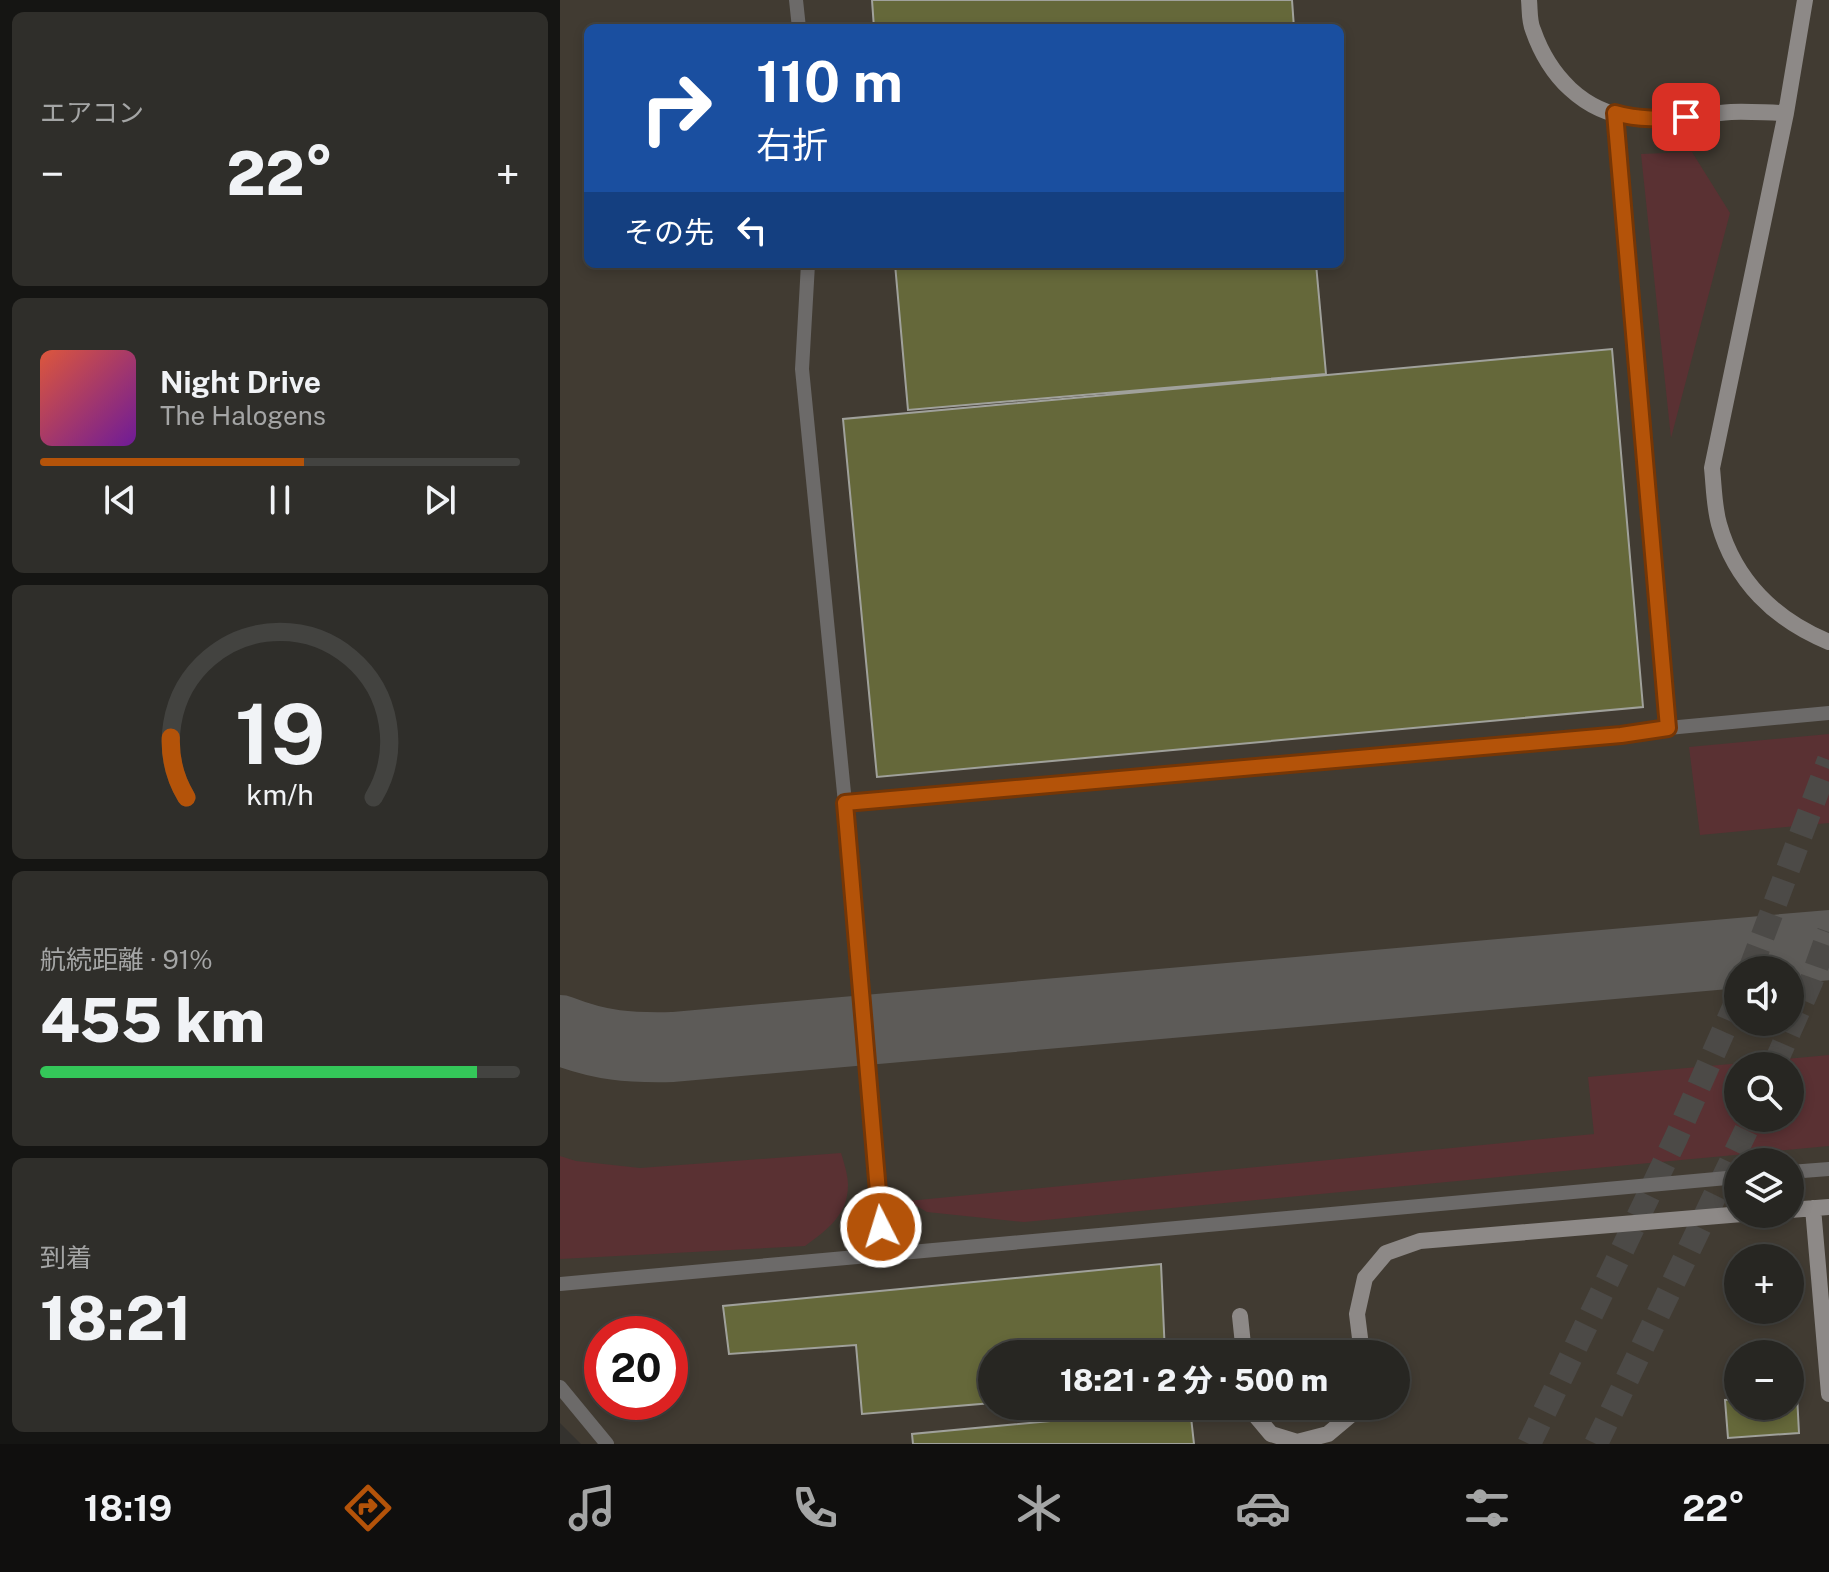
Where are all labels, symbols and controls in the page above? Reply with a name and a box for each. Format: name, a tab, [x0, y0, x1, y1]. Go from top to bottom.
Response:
text: 110 m	[756, 49, 903, 115]
icon: right	[624, 56, 728, 160]
pin	[1652, 83, 1720, 151]
icon: arrive	[1664, 95, 1708, 139]
text: エアコン	[40, 97, 144, 128]
text: 右折	[756, 124, 828, 166]
text: 22°	[226, 138, 334, 209]
text: −	[40, 148, 64, 200]
text: +	[496, 148, 520, 200]
icon: left	[730, 208, 774, 252]
text: その先	[624, 214, 714, 250]
text: Night Drive	[160, 364, 321, 400]
text: The Halogens	[160, 400, 326, 431]
icon: previous	[98, 478, 142, 522]
icon: pause	[258, 478, 302, 522]
icon: next	[418, 478, 462, 522]
text: 19	[235, 685, 325, 783]
text: km/h	[246, 778, 314, 811]
text: 航続距離 · 91%	[40, 944, 213, 975]
map controls	[1724, 956, 1804, 1420]
button: sound	[1724, 956, 1804, 1036]
text: 455 km	[40, 985, 265, 1056]
button: search	[1724, 1052, 1804, 1132]
button: layers	[1724, 1148, 1804, 1228]
position arrow	[839, 1185, 923, 1269]
text: 到着	[40, 1242, 92, 1273]
button: +	[1724, 1244, 1804, 1324]
text: 18:21	[40, 1283, 191, 1354]
speed limit sign: 20	[584, 1316, 688, 1420]
button: −	[1724, 1340, 1804, 1420]
text: 18:21 · 2 分 · 500 m	[1060, 1362, 1328, 1398]
icon: directions	[340, 1480, 396, 1536]
icon: music	[564, 1480, 620, 1536]
icon: phone	[787, 1480, 843, 1536]
icon: climate	[1011, 1480, 1067, 1536]
icon: car	[1235, 1480, 1291, 1536]
icon: filters	[1459, 1480, 1515, 1536]
text: 18:19	[84, 1487, 172, 1529]
text: 22°	[1682, 1487, 1745, 1529]

